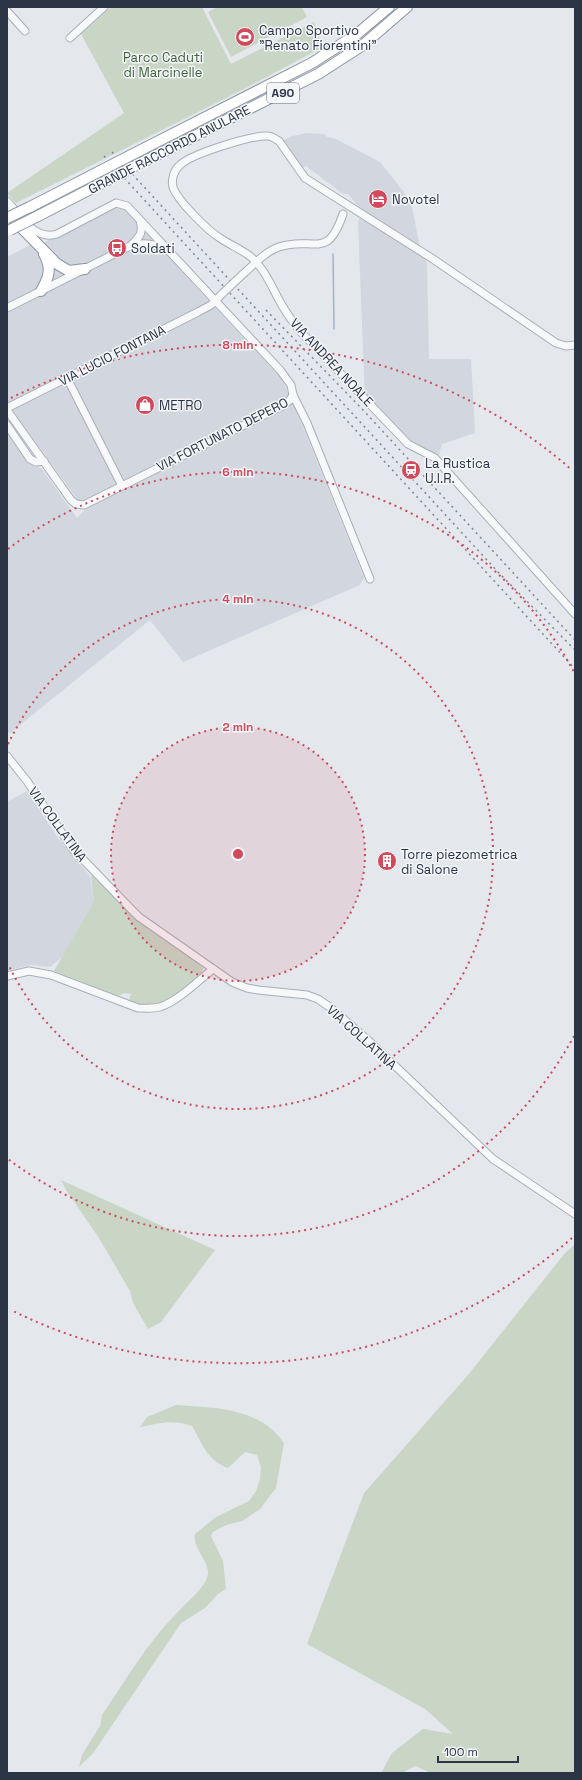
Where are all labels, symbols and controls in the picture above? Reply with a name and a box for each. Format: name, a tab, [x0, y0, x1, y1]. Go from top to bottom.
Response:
place label: Campo Sportivo "Renato Fiorentini"	[259, 22, 377, 54]
sports icon: Campo Sportivo "Renato Fiorentini"	[234, 26, 256, 48]
park label: Parco Caduti di Marcinelle	[123, 49, 203, 81]
road number: A90	[267, 83, 299, 103]
street label: GRANDE RACCORDO ANULARE	[85, 101, 253, 198]
hotel icon: Novotel	[367, 188, 389, 210]
place label: Novotel	[392, 191, 440, 208]
bus stop icon: Soldati	[106, 237, 128, 259]
place label: Soldati	[131, 240, 175, 257]
street label: VIA ANDREA NOALE	[286, 315, 377, 410]
street label: VIA LUCIO FONTANA	[56, 321, 168, 390]
text: 8 min	[222, 337, 254, 353]
shop icon: METRO	[134, 394, 156, 416]
street label: VIA FORTUNATO DEPERO	[153, 394, 291, 475]
place label: METRO	[159, 397, 202, 414]
place label: La Rustica U.I.R.	[425, 455, 491, 487]
station icon: La Rustica U.I.R.	[400, 459, 422, 481]
text: 6 min	[222, 464, 254, 480]
text: 4 min	[222, 591, 254, 607]
text: 2 min	[222, 719, 254, 735]
street label: VIA COLLATINA	[25, 783, 91, 865]
place label: Torre piezometrica di Salone	[401, 846, 518, 878]
centre of rings	[231, 847, 245, 861]
building icon: Torre piezometrica di Salone	[376, 850, 398, 872]
street label: VIA COLLATINA	[323, 1001, 400, 1073]
scale bar	[438, 1738, 518, 1764]
text: 100 m	[444, 1744, 478, 1760]

